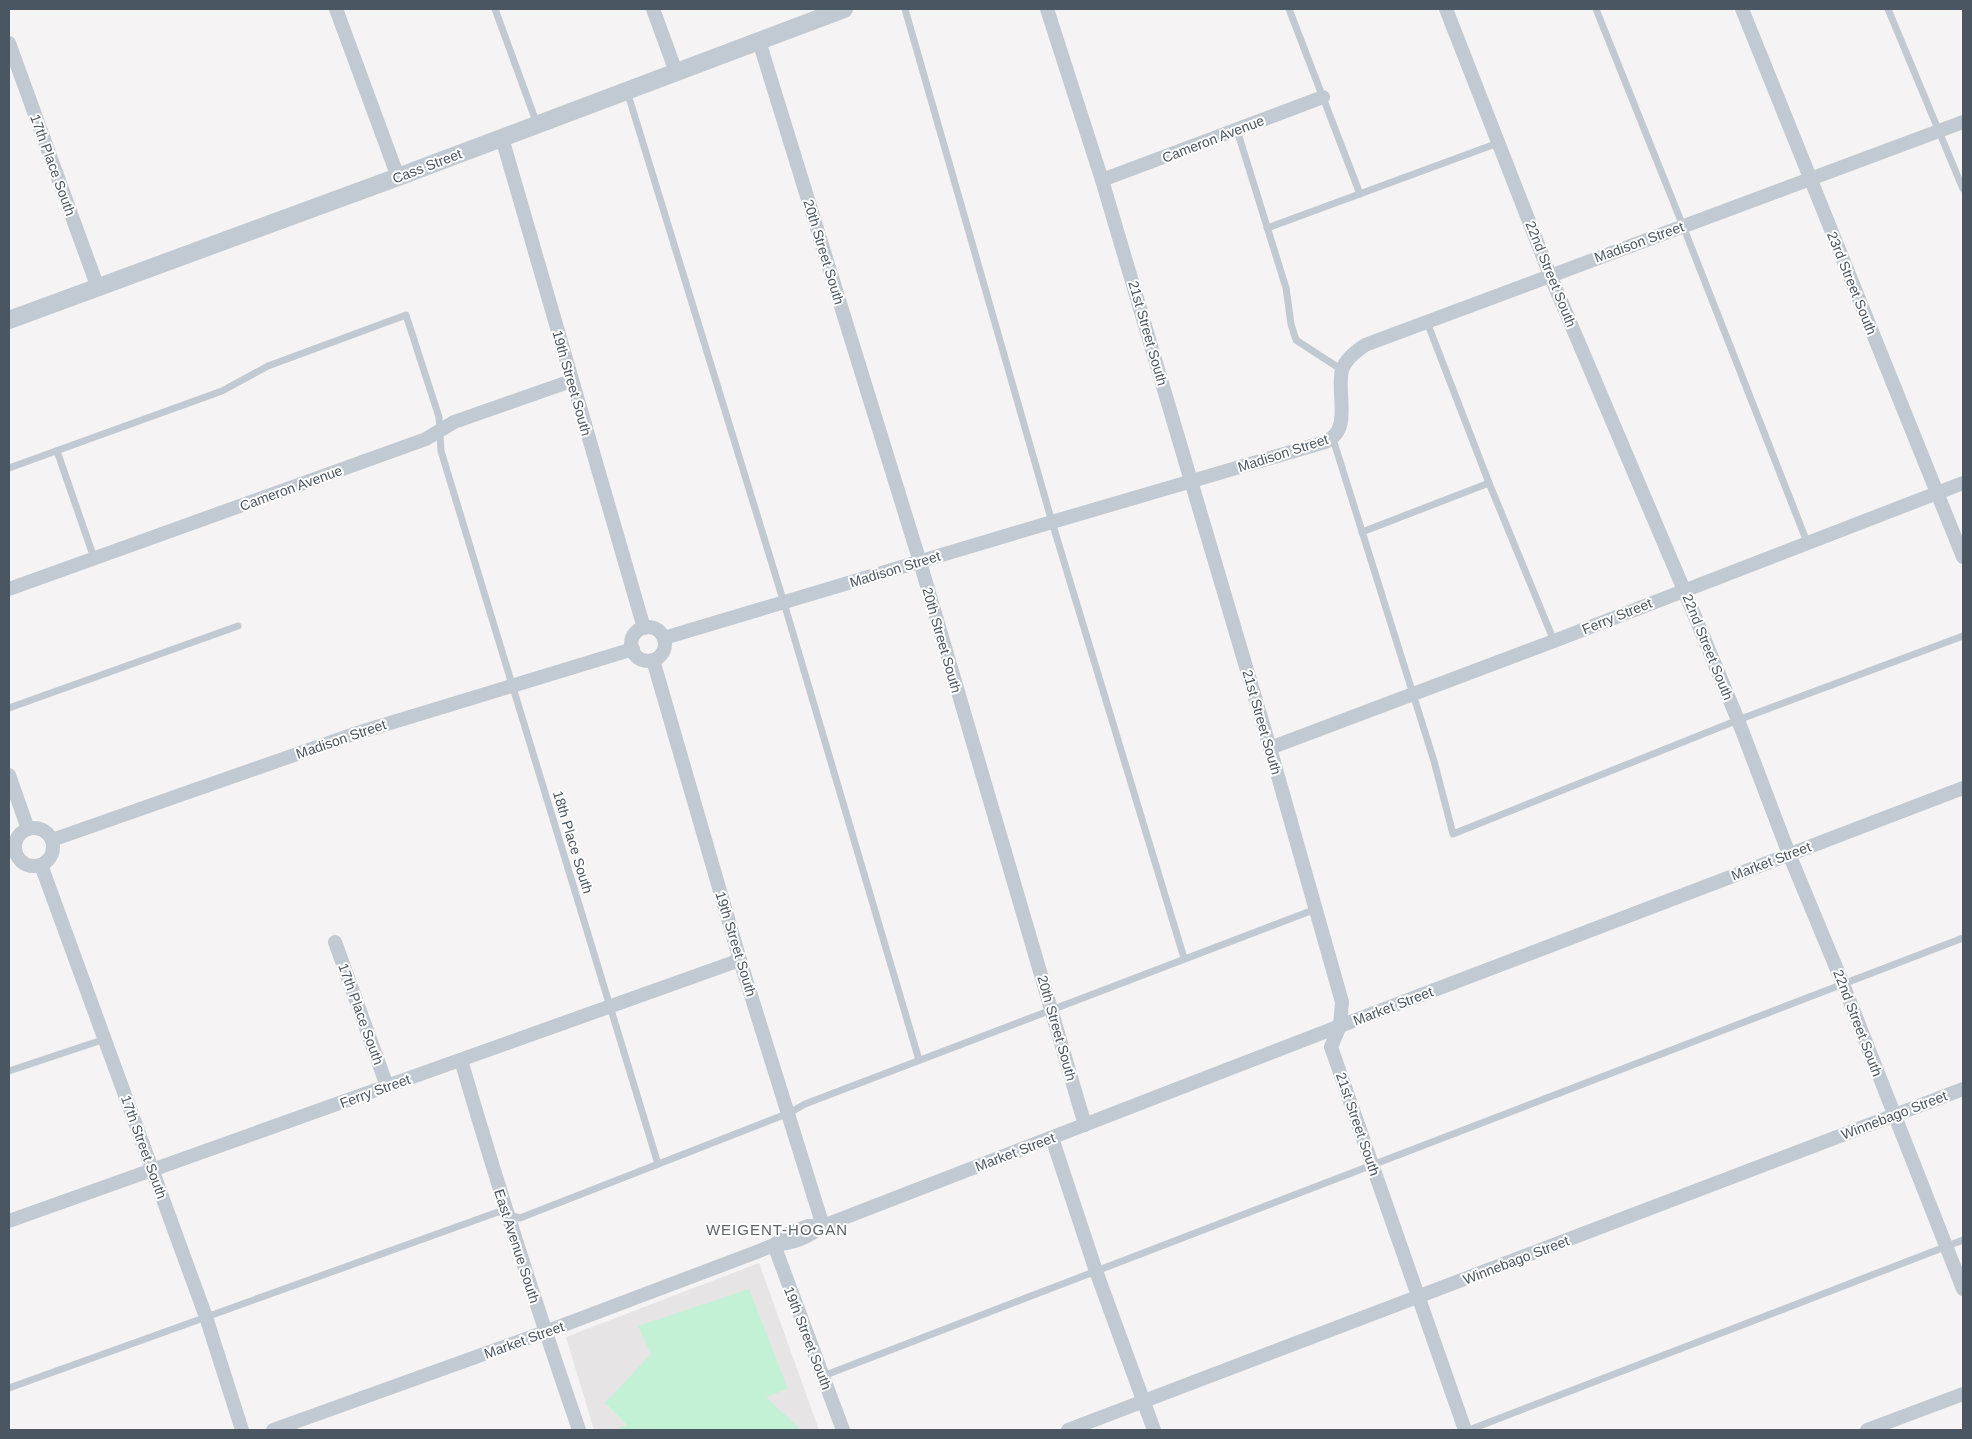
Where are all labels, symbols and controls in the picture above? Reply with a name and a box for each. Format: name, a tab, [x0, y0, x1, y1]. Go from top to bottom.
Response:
street label: 17th Place South	[27, 112, 79, 218]
street label: Cameron Avenue	[1160, 112, 1266, 166]
street label: Cass Street	[390, 145, 464, 187]
street label: 20th Street South	[800, 198, 848, 306]
street label: Madison Street	[1592, 218, 1686, 266]
street label: 22nd Street South	[1522, 219, 1580, 329]
street label: 23rd Street South	[1824, 229, 1880, 337]
street label: 21st Street South	[1125, 279, 1171, 387]
street label: 19th Street South	[549, 328, 595, 438]
street label: Madison Street	[1236, 431, 1330, 475]
street label: Cameron Avenue	[238, 462, 345, 514]
street label: Madison Street	[848, 548, 942, 590]
street label: 20th Street South	[919, 585, 965, 695]
street label: 22nd Street South	[1679, 592, 1737, 702]
street label: Ferry Street	[1580, 595, 1654, 637]
street label: 21st Street South	[1239, 668, 1285, 776]
street label: Madison Street	[294, 716, 388, 762]
street label: 18th Place South	[550, 789, 596, 895]
street label: Market Street	[1729, 838, 1813, 884]
street label: 19th Street South	[712, 890, 760, 998]
street label: 17th Place South	[335, 961, 387, 1067]
street label: 22nd Street South	[1830, 967, 1886, 1079]
street label: 20th Street South	[1034, 973, 1080, 1083]
street label: Market Street	[1351, 983, 1435, 1029]
street label: 21st Street South	[1333, 1070, 1383, 1178]
street label: Ferry Street	[338, 1071, 413, 1111]
street label: Winnebago Street	[1839, 1087, 1949, 1143]
street label: 17th Street South	[118, 1093, 170, 1201]
street label: Market Street	[973, 1129, 1057, 1175]
street label: East Avenue South	[491, 1187, 543, 1305]
district label: WEIGENT-HOGAN	[706, 1221, 848, 1238]
street label: Winnebago Street	[1461, 1232, 1571, 1288]
street label: 19th Street South	[781, 1284, 835, 1392]
street label: Market Street	[482, 1318, 566, 1362]

